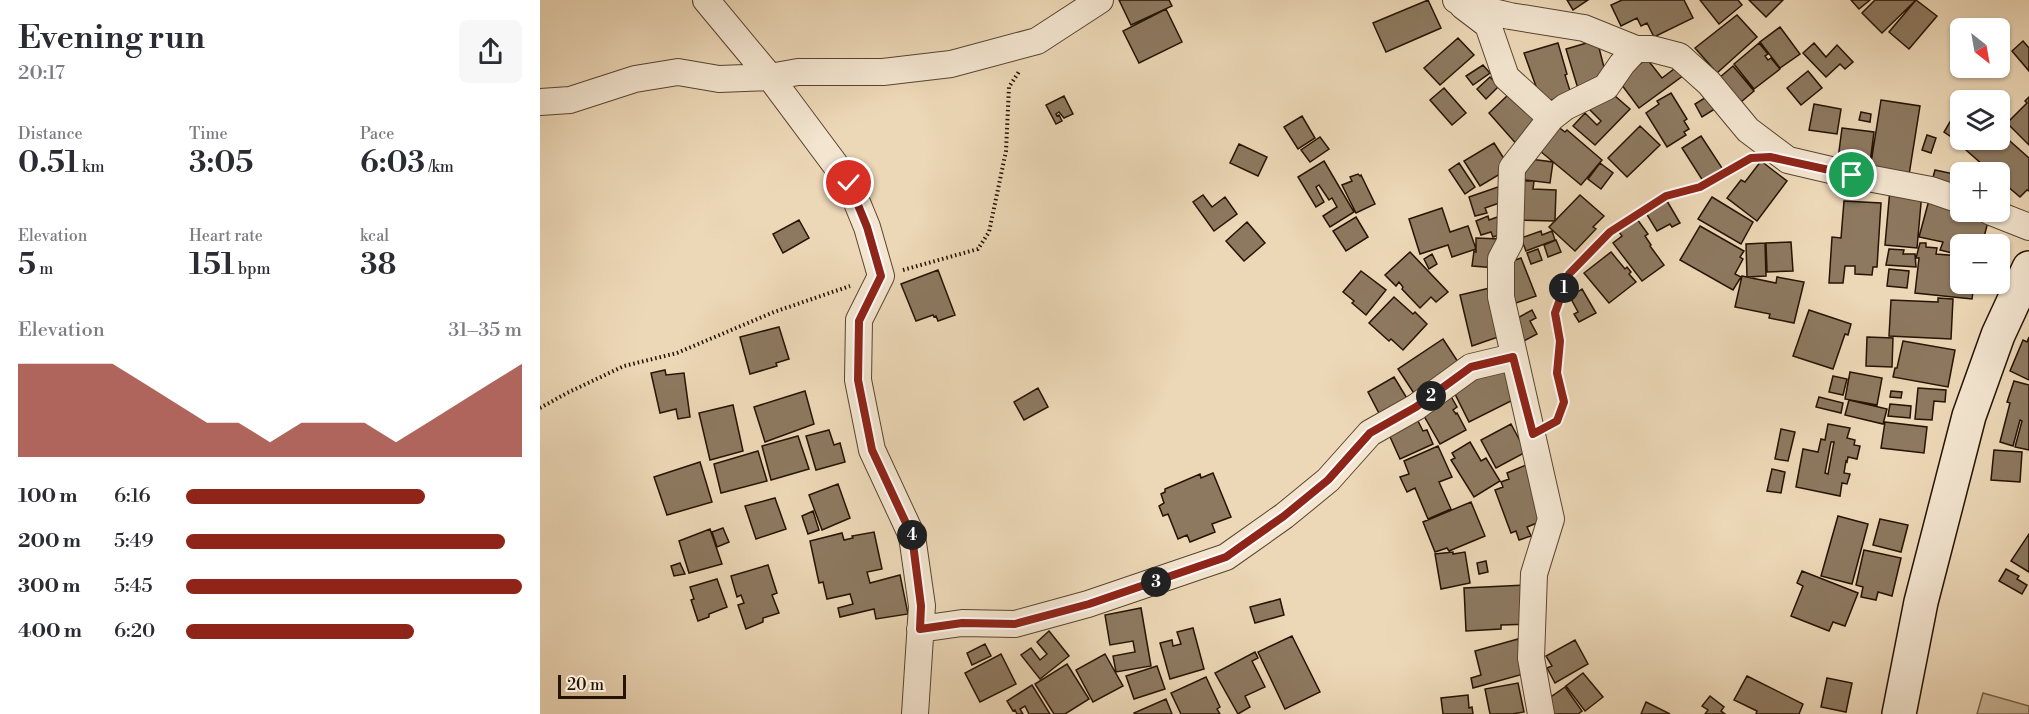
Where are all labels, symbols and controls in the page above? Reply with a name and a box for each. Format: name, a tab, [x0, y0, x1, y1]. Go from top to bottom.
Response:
text: Evening run	[18, 18, 205, 59]
north arrow	[1950, 18, 2010, 78]
map controls	[1950, 18, 2010, 294]
button: share	[459, 20, 522, 83]
text: 20:17	[18, 61, 65, 86]
button: layers	[1950, 90, 2010, 150]
text: Distance	[18, 124, 83, 144]
text: Time	[189, 124, 228, 144]
text: Pace	[360, 124, 394, 144]
text: 0.51	[18, 144, 79, 182]
text: 3:05	[189, 144, 253, 182]
text: 6:03	[360, 144, 425, 182]
pin	[1826, 149, 1877, 200]
text: km	[79, 157, 104, 177]
text: /km	[425, 157, 454, 177]
pin	[823, 157, 874, 208]
icon: arrive	[1835, 158, 1868, 191]
button: +	[1950, 162, 2010, 222]
icon: check	[832, 166, 865, 199]
text: Elevation	[18, 226, 87, 246]
text: Heart rate	[189, 226, 263, 246]
text: kcal	[360, 226, 389, 246]
button: −	[1950, 234, 2010, 294]
text: 5	[18, 246, 36, 284]
text: 151	[189, 246, 235, 284]
text: 38	[360, 246, 396, 284]
text: m	[36, 259, 53, 279]
text: bpm	[235, 259, 270, 279]
pin: 1	[1549, 273, 1579, 303]
text: 1	[1560, 278, 1568, 298]
text: Elevation	[18, 318, 105, 343]
text: 31–35 m	[448, 318, 522, 343]
pin: 2	[1416, 381, 1446, 411]
text: 2	[1426, 386, 1436, 406]
text: 100 m	[18, 484, 77, 509]
text: 6:16	[114, 484, 151, 509]
pin: 4	[897, 520, 927, 550]
text: 4	[907, 525, 917, 545]
text: 200 m	[18, 529, 81, 554]
text: 5:49	[114, 529, 154, 554]
pin: 3	[1141, 567, 1171, 597]
text: 3	[1151, 572, 1161, 592]
text: 300 m	[18, 574, 81, 599]
text: 5:45	[114, 574, 152, 599]
text: 400 m	[18, 619, 82, 644]
text: 6:20	[114, 619, 155, 644]
scale bar	[558, 672, 626, 700]
text: 20 m	[567, 675, 604, 695]

